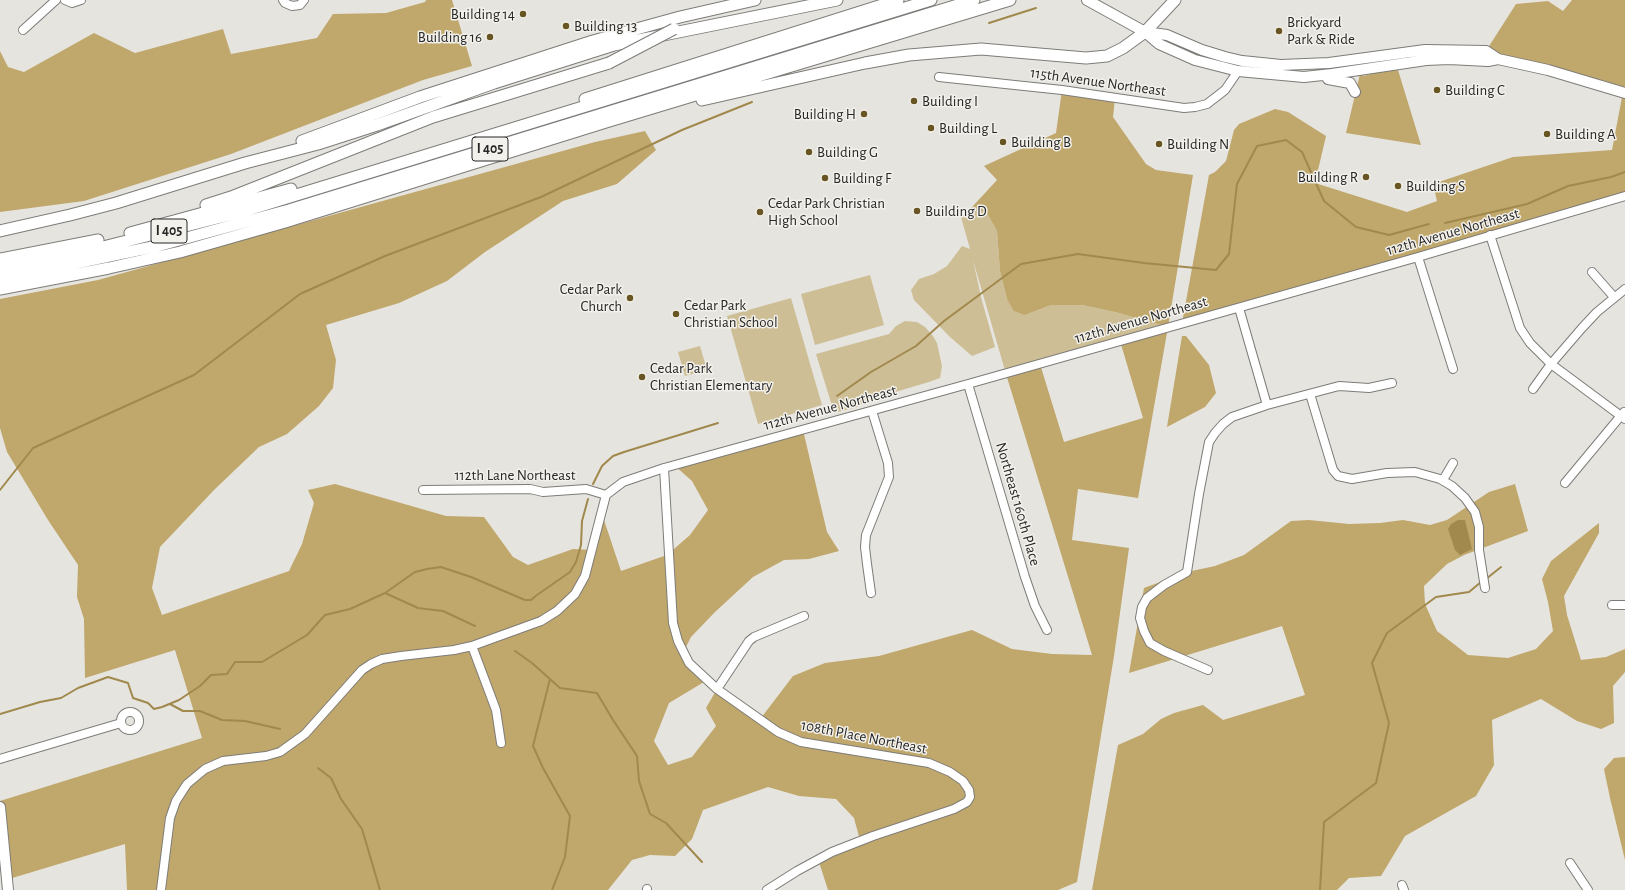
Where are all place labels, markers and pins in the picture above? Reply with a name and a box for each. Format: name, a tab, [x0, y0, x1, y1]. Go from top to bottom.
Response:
place label: Building 14	[451, 5, 515, 23]
marker: Building 14	[518, 9, 528, 19]
place label: Brickyard Park & Ride	[1287, 13, 1355, 48]
place label: Building 13	[574, 17, 637, 35]
marker: Building 13	[561, 21, 571, 31]
marker: Brickyard Park & Ride	[1274, 26, 1284, 36]
place label: Building 16	[418, 28, 482, 46]
marker: Building 16	[485, 32, 495, 42]
place label: Building C	[1445, 81, 1505, 99]
marker: Building C	[1432, 85, 1442, 95]
place label: Building I	[922, 92, 978, 110]
marker: Building I	[909, 96, 919, 106]
place label: Building H	[794, 105, 856, 123]
marker: Building H	[859, 109, 869, 119]
place label: Building L	[939, 119, 997, 137]
marker: Building L	[926, 123, 936, 133]
place label: Building A	[1555, 125, 1616, 143]
marker: Building A	[1542, 129, 1552, 139]
place label: Building B	[1011, 133, 1071, 151]
place label: Building N	[1167, 135, 1229, 153]
marker: Building B	[998, 137, 1008, 147]
marker: Building N	[1154, 139, 1164, 149]
place label: Building G	[817, 143, 878, 161]
marker: Building G	[804, 147, 814, 157]
place label: Building R	[1298, 168, 1358, 186]
place label: Building F	[833, 169, 891, 187]
marker: Building R	[1361, 172, 1371, 182]
marker: Building F	[820, 173, 830, 183]
place label: Building S	[1406, 177, 1465, 195]
marker: Building S	[1393, 181, 1403, 191]
place label: Cedar Park Christian High School	[768, 194, 885, 229]
place label: Building D	[925, 202, 987, 220]
marker: Building D	[912, 206, 922, 216]
marker: Cedar Park Christian High School	[755, 207, 765, 217]
place label: Cedar Park Church	[560, 280, 622, 315]
marker: Cedar Park Church	[625, 293, 635, 303]
place label: Cedar Park Christian School	[684, 296, 778, 331]
marker: Cedar Park Christian School	[671, 309, 681, 319]
place label: Cedar Park Christian Elementary	[650, 359, 772, 394]
marker: Cedar Park Christian Elementary	[637, 372, 647, 382]

